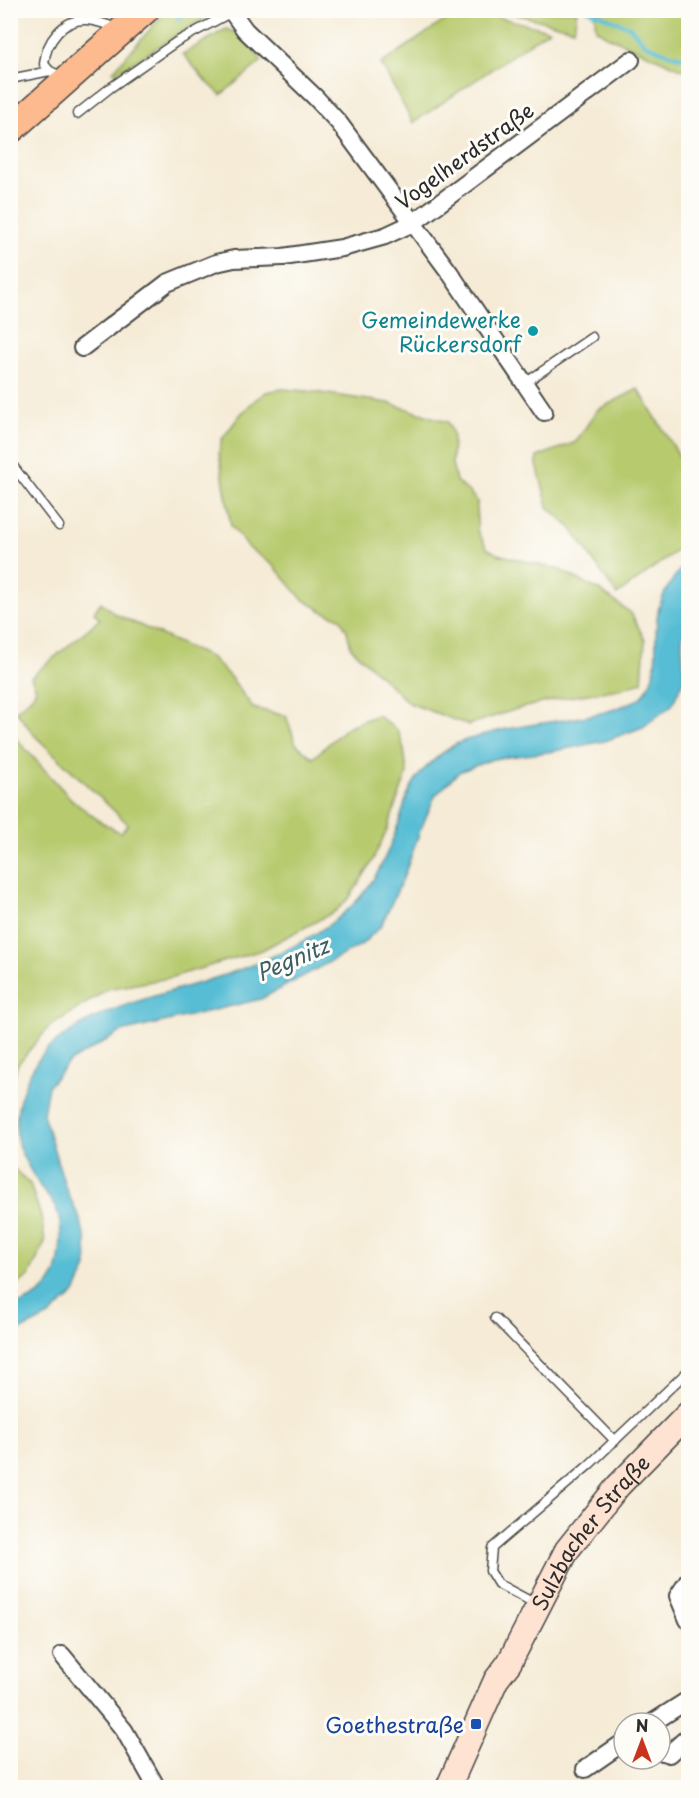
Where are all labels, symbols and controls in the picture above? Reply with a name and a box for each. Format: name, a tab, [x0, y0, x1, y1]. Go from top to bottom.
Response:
street label: Vogelherdstraße	[388, 94, 540, 216]
place label: Gemeindewerke Rückersdorf	[361, 303, 523, 359]
marker: Gemeindewerke Rückersdorf	[526, 324, 540, 338]
water label: Pegnitz	[251, 927, 336, 988]
street label: Sulzbacher Straße	[523, 1447, 657, 1616]
place label: Goethestraße	[325, 1708, 464, 1740]
north arrow	[612, 1711, 672, 1771]
text: N	[636, 1713, 648, 1737]
marker: Goethestraße	[469, 1717, 483, 1731]

